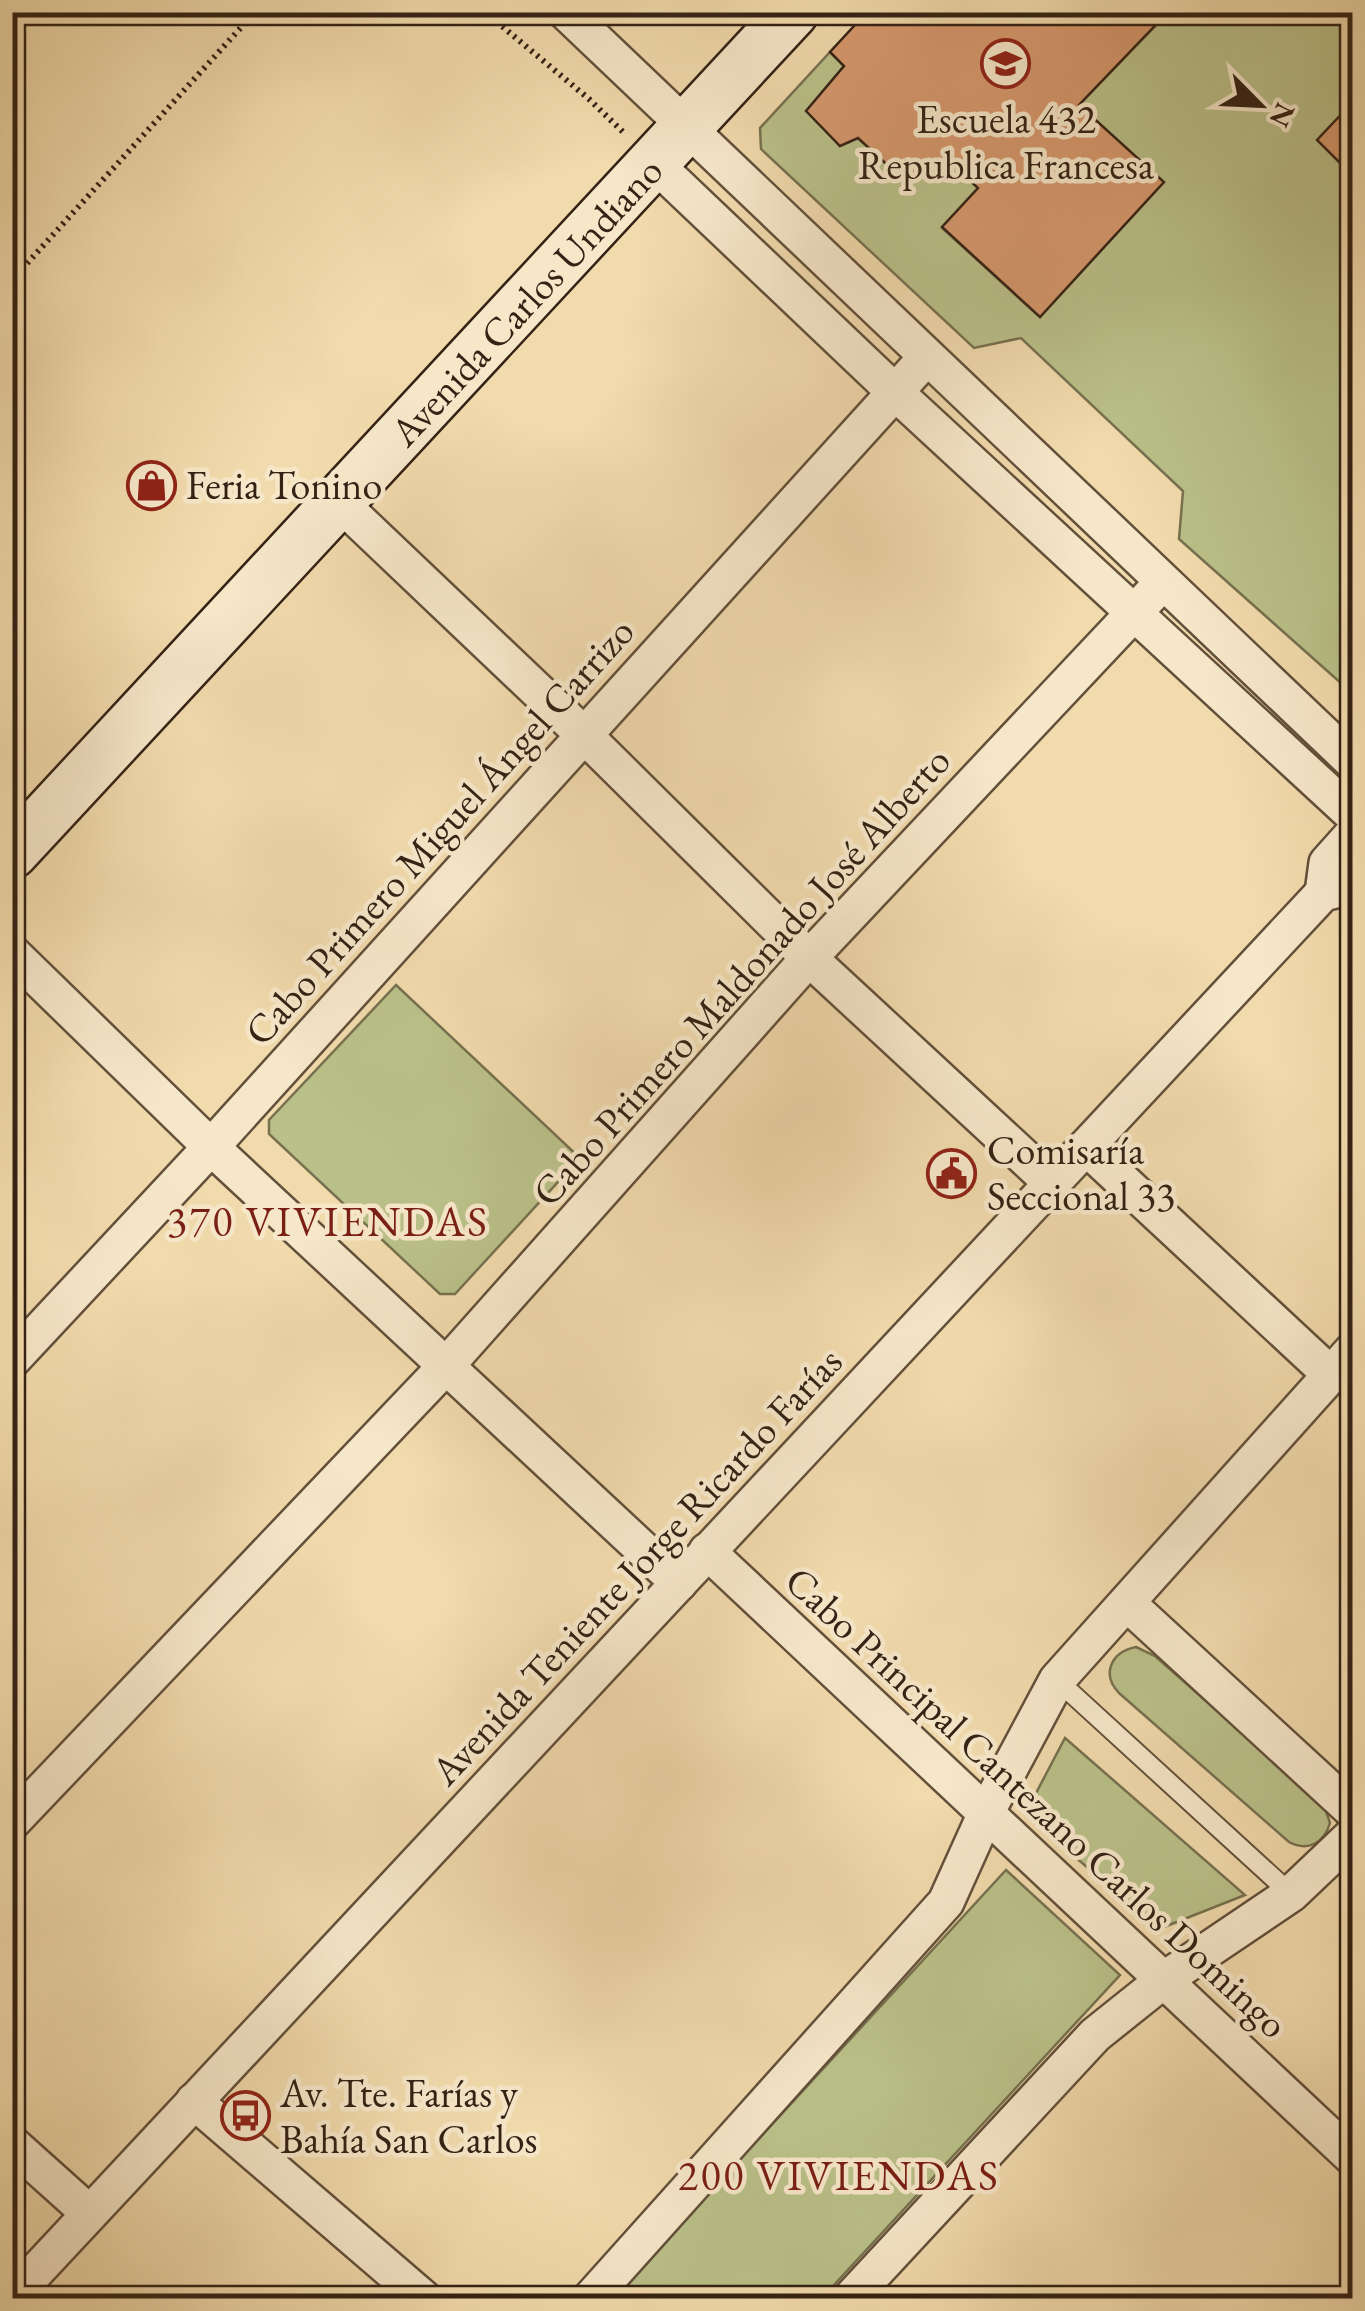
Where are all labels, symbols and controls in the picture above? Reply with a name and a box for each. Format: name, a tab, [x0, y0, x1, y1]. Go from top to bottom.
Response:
school or university icon: Escuela 432 Republica Francesa	[980, 38, 1032, 90]
north arrow	[1210, 55, 1310, 155]
place label: Escuela 432 Republica Francesa	[858, 93, 1154, 191]
text: N	[1262, 97, 1304, 133]
street label: Avenida Carlos Undiano	[377, 145, 674, 458]
shop icon: Feria Tonino	[125, 459, 177, 511]
place label: Feria Tonino	[186, 459, 382, 511]
street label: Cabo Primero Miguel Ángel Carrizo	[233, 606, 645, 1056]
street label: Cabo Primero Maldonado José Alberto	[521, 735, 961, 1217]
place label: Comisaría Seccional 33	[987, 1124, 1175, 1222]
public building icon: Comisaría Seccional 33	[926, 1147, 978, 1199]
district label: 370 VIVIENDAS	[167, 1194, 489, 1249]
street label: Avenida Teniente Jorge Ricardo Farías	[418, 1336, 853, 1797]
street label: Cabo Principal Cantezano Carlos Domingo	[774, 1555, 1300, 2049]
place label: Av. Tte. Farías y Bahía San Carlos	[279, 2067, 538, 2165]
bus stop icon: Av. Tte. Farías y Bahía San Carlos	[219, 2090, 271, 2142]
district label: 200 VIVIENDAS	[678, 2148, 1000, 2203]

